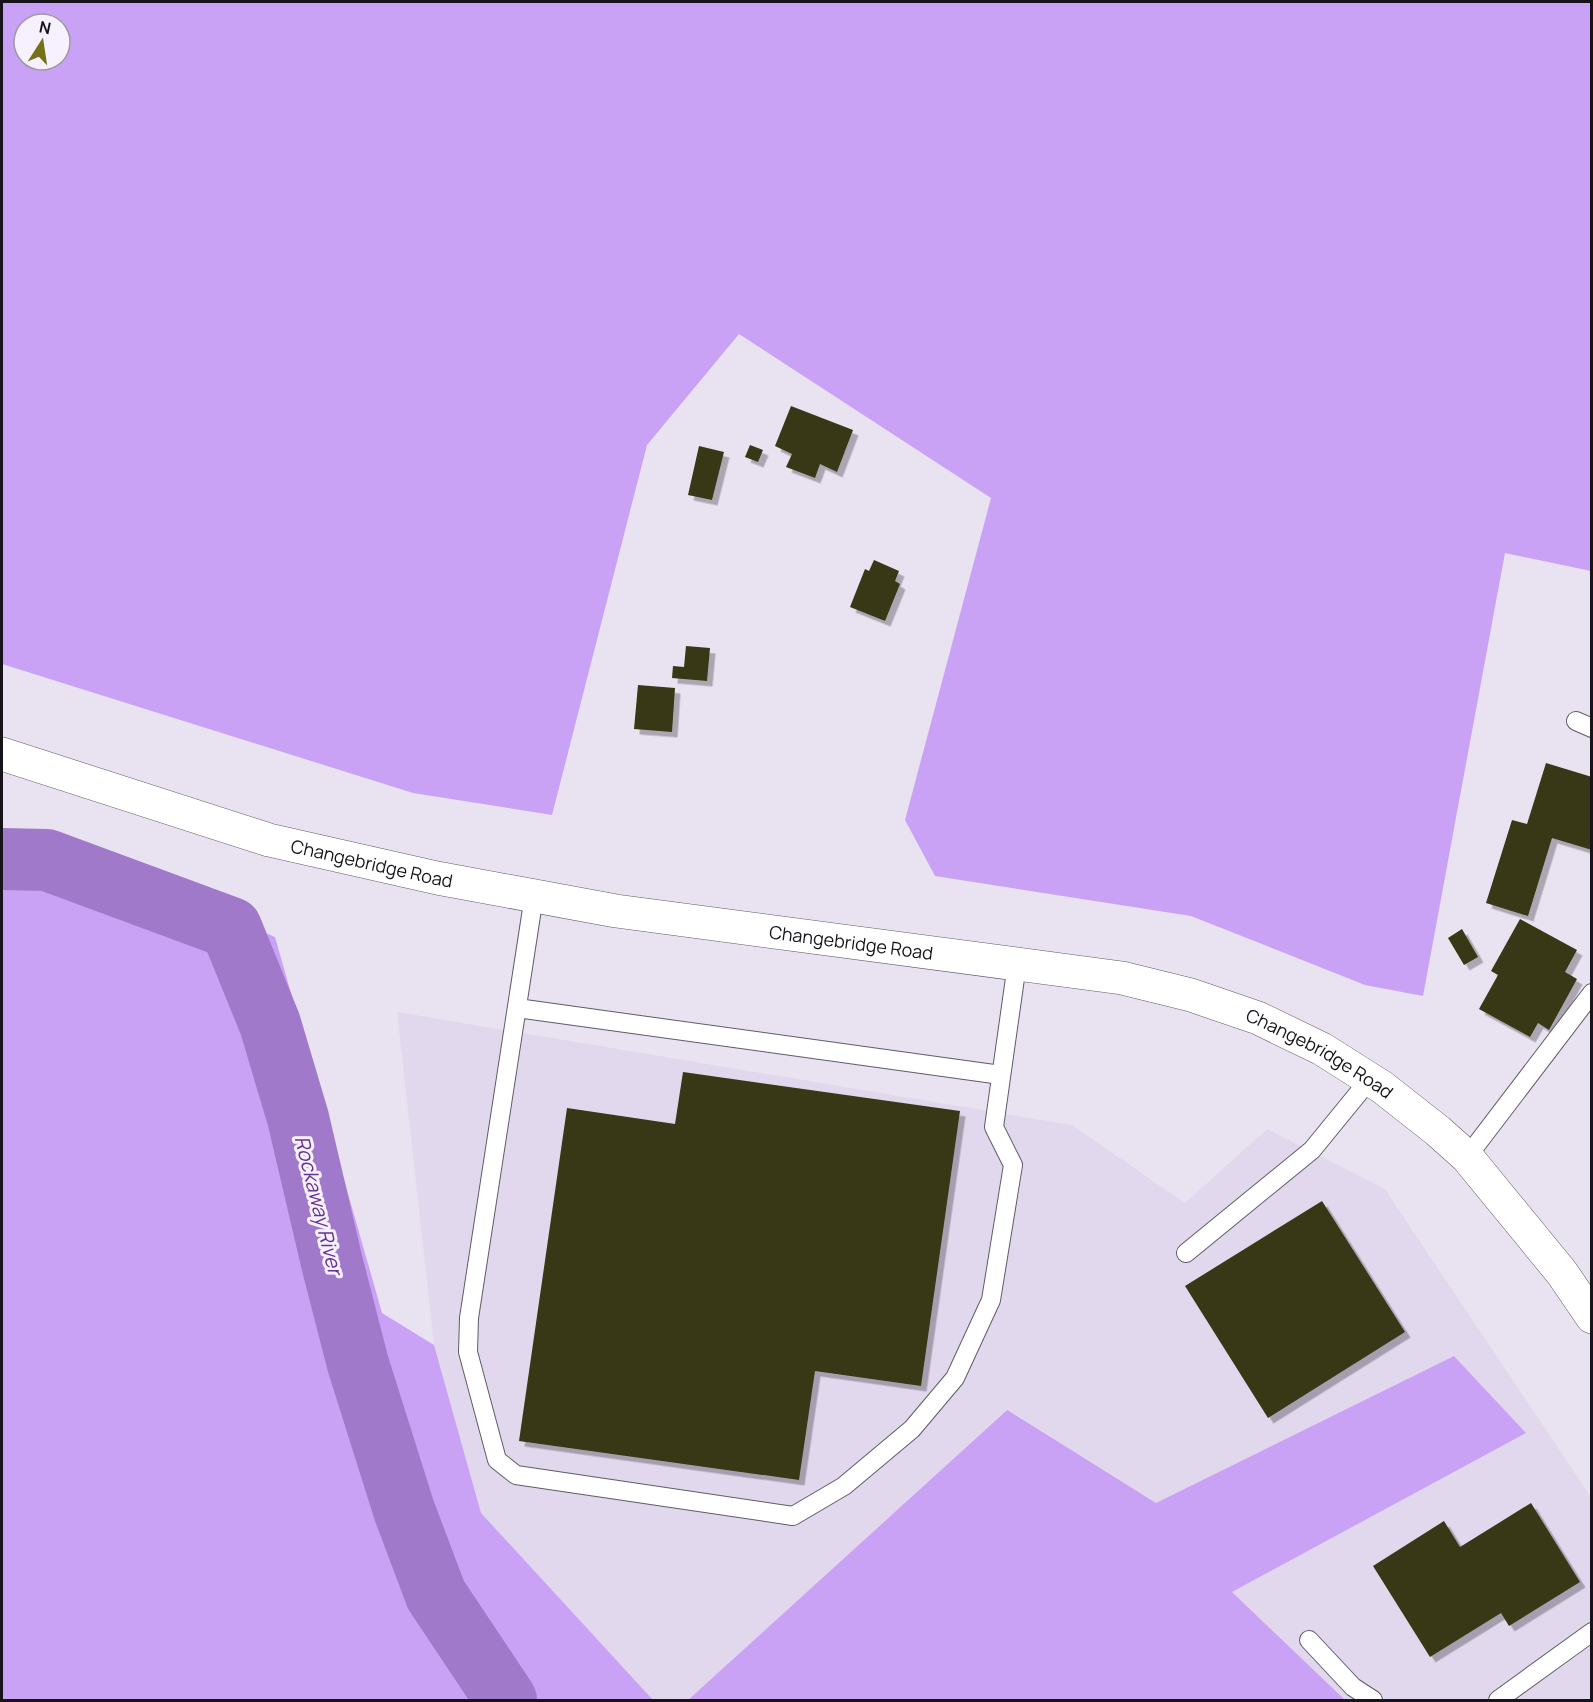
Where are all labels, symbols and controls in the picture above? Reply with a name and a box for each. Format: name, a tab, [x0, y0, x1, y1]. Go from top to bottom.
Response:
north arrow	[12, 12, 72, 72]
text: N	[37, 15, 53, 39]
street label: Changebridge Road	[289, 833, 455, 893]
street label: Changebridge Road	[768, 919, 935, 965]
street label: Changebridge Road	[1243, 1003, 1398, 1103]
water label: Rockaway River	[289, 1133, 350, 1280]

